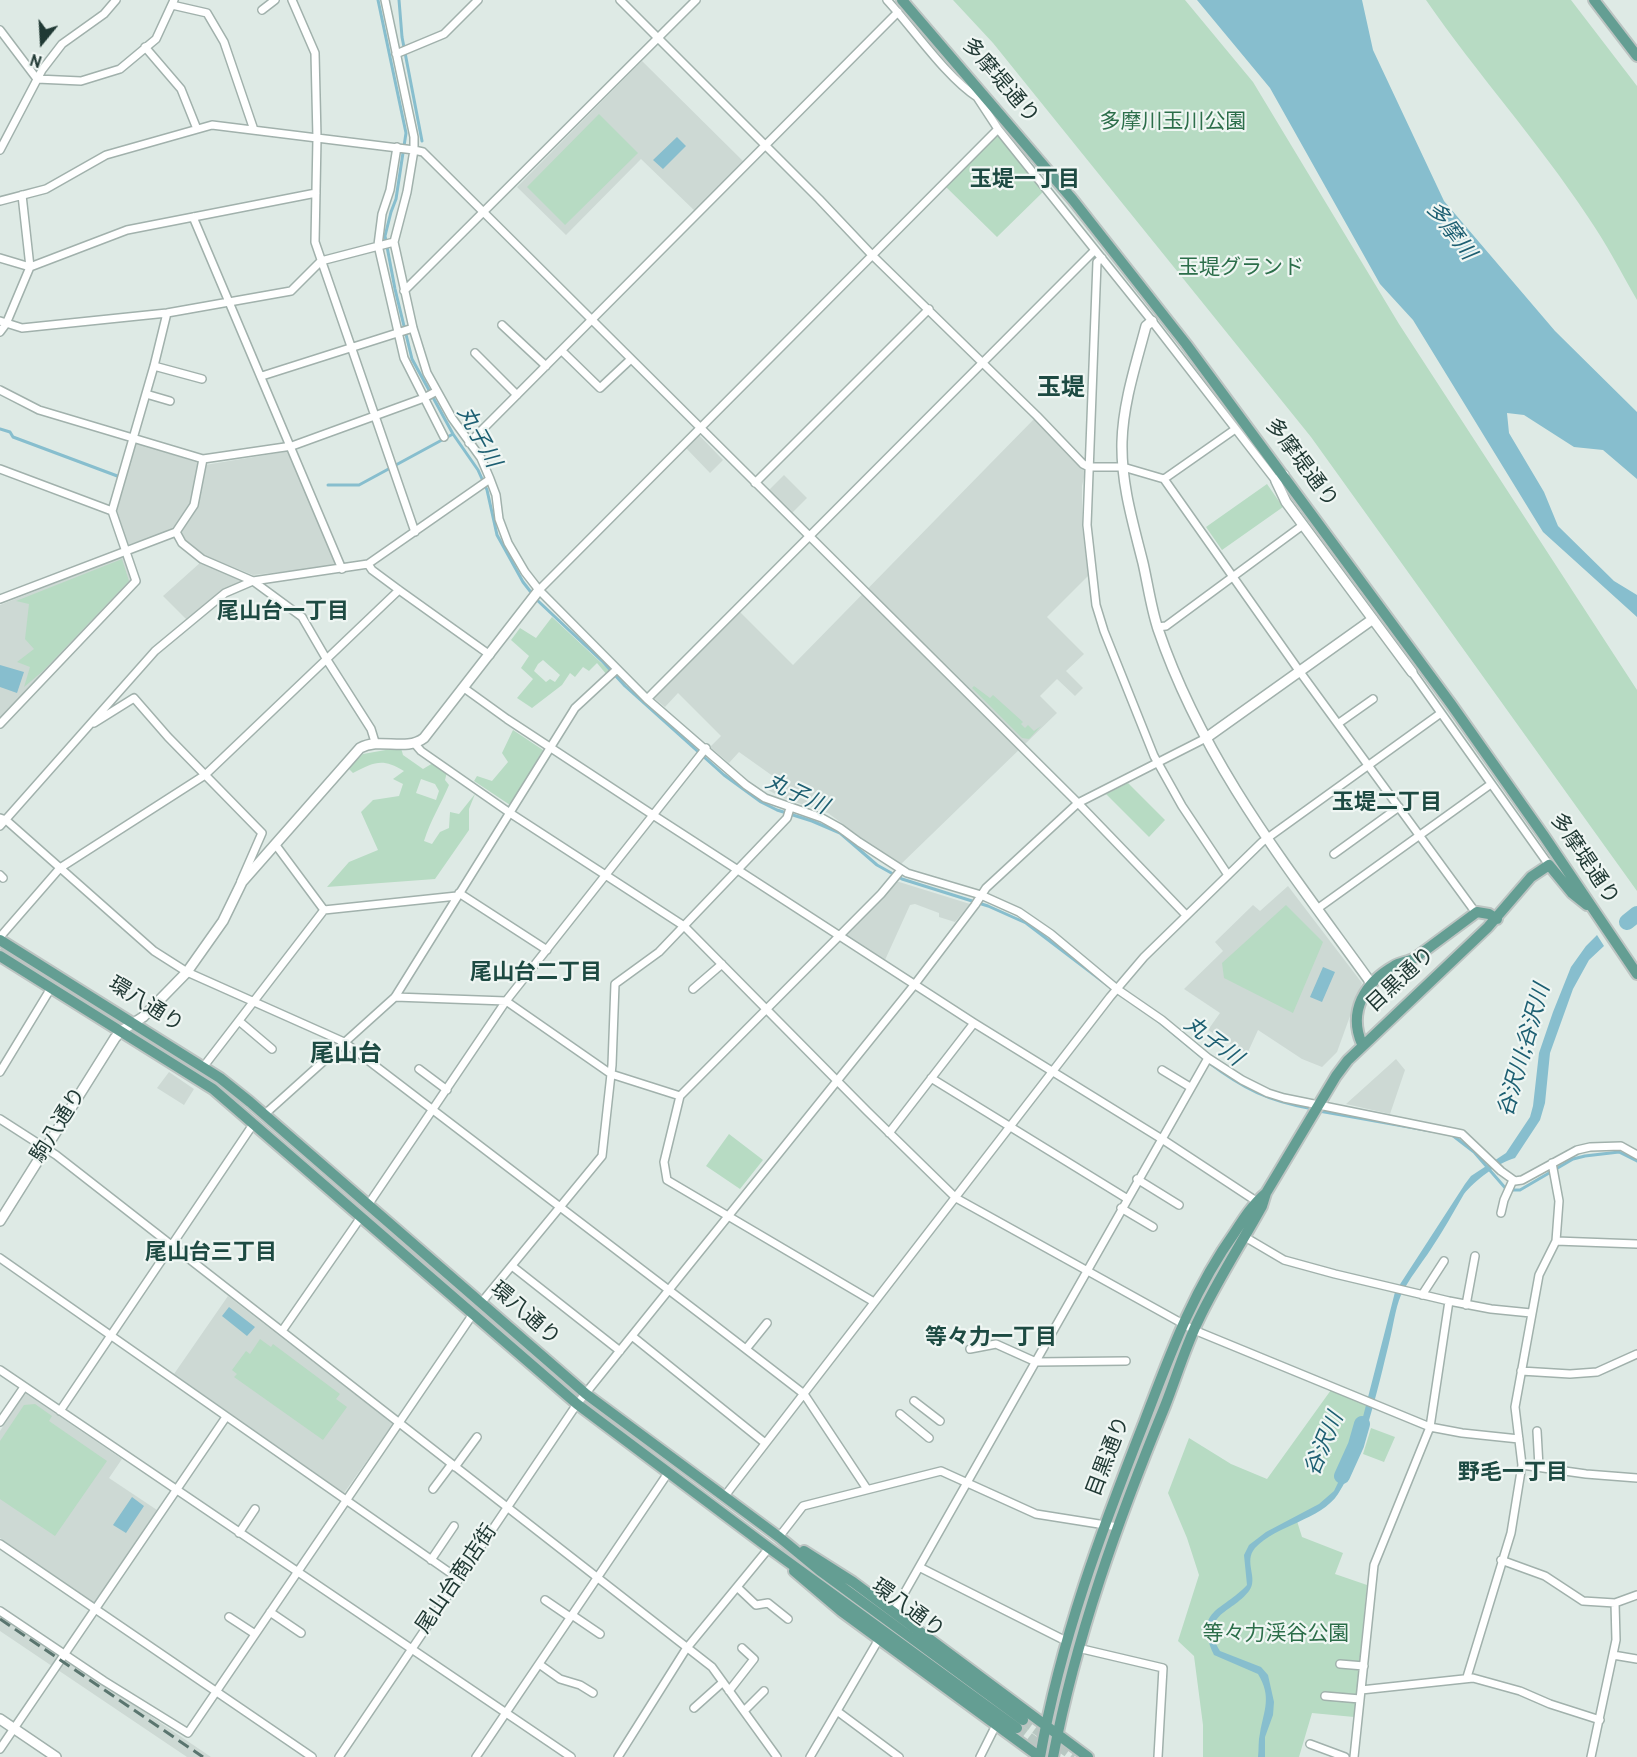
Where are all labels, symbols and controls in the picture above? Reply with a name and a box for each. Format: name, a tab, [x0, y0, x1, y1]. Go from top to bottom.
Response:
north arrow	[12, 12, 72, 72]
street label: 多摩堤通り	[955, 34, 1043, 130]
text: N	[28, 48, 45, 70]
park label: 多摩川玉川公園	[1100, 111, 1246, 137]
district label: 玉堤一丁目	[970, 169, 1080, 195]
water label: 多摩川	[1419, 198, 1479, 266]
park label: 玉堤グランド	[1178, 257, 1304, 283]
district label: 玉堤	[1037, 376, 1085, 404]
water label: 丸子川	[449, 403, 505, 473]
street label: 多摩堤通り	[1258, 414, 1342, 514]
district label: 尾山台一丁目	[217, 601, 349, 627]
water label: 丸子川	[761, 770, 831, 822]
district label: 玉堤二丁目	[1332, 792, 1442, 818]
street label: 多摩堤通り	[1543, 809, 1623, 911]
street label: 目黒通り	[1363, 943, 1441, 1019]
district label: 尾山台二丁目	[470, 962, 602, 988]
street label: 環八通り	[103, 973, 187, 1039]
water label: 谷沢川;谷沢川	[1494, 982, 1558, 1120]
water label: 丸子川	[1178, 1013, 1246, 1073]
district label: 尾山台	[310, 1042, 382, 1070]
street label: 駒八通り	[27, 1084, 93, 1168]
district label: 尾山台三丁目	[145, 1242, 277, 1268]
street label: 環八通り	[484, 1278, 564, 1352]
district label: 等々力一丁目	[925, 1327, 1057, 1353]
water label: 谷沢川	[1301, 1409, 1351, 1481]
street label: 目黒通り	[1083, 1413, 1137, 1501]
district label: 野毛一丁目	[1458, 1462, 1568, 1488]
street label: 尾山台商店街	[412, 1521, 504, 1639]
street label: 環八通り	[866, 1575, 948, 1645]
park label: 等々力渓谷公園	[1203, 1623, 1349, 1649]

